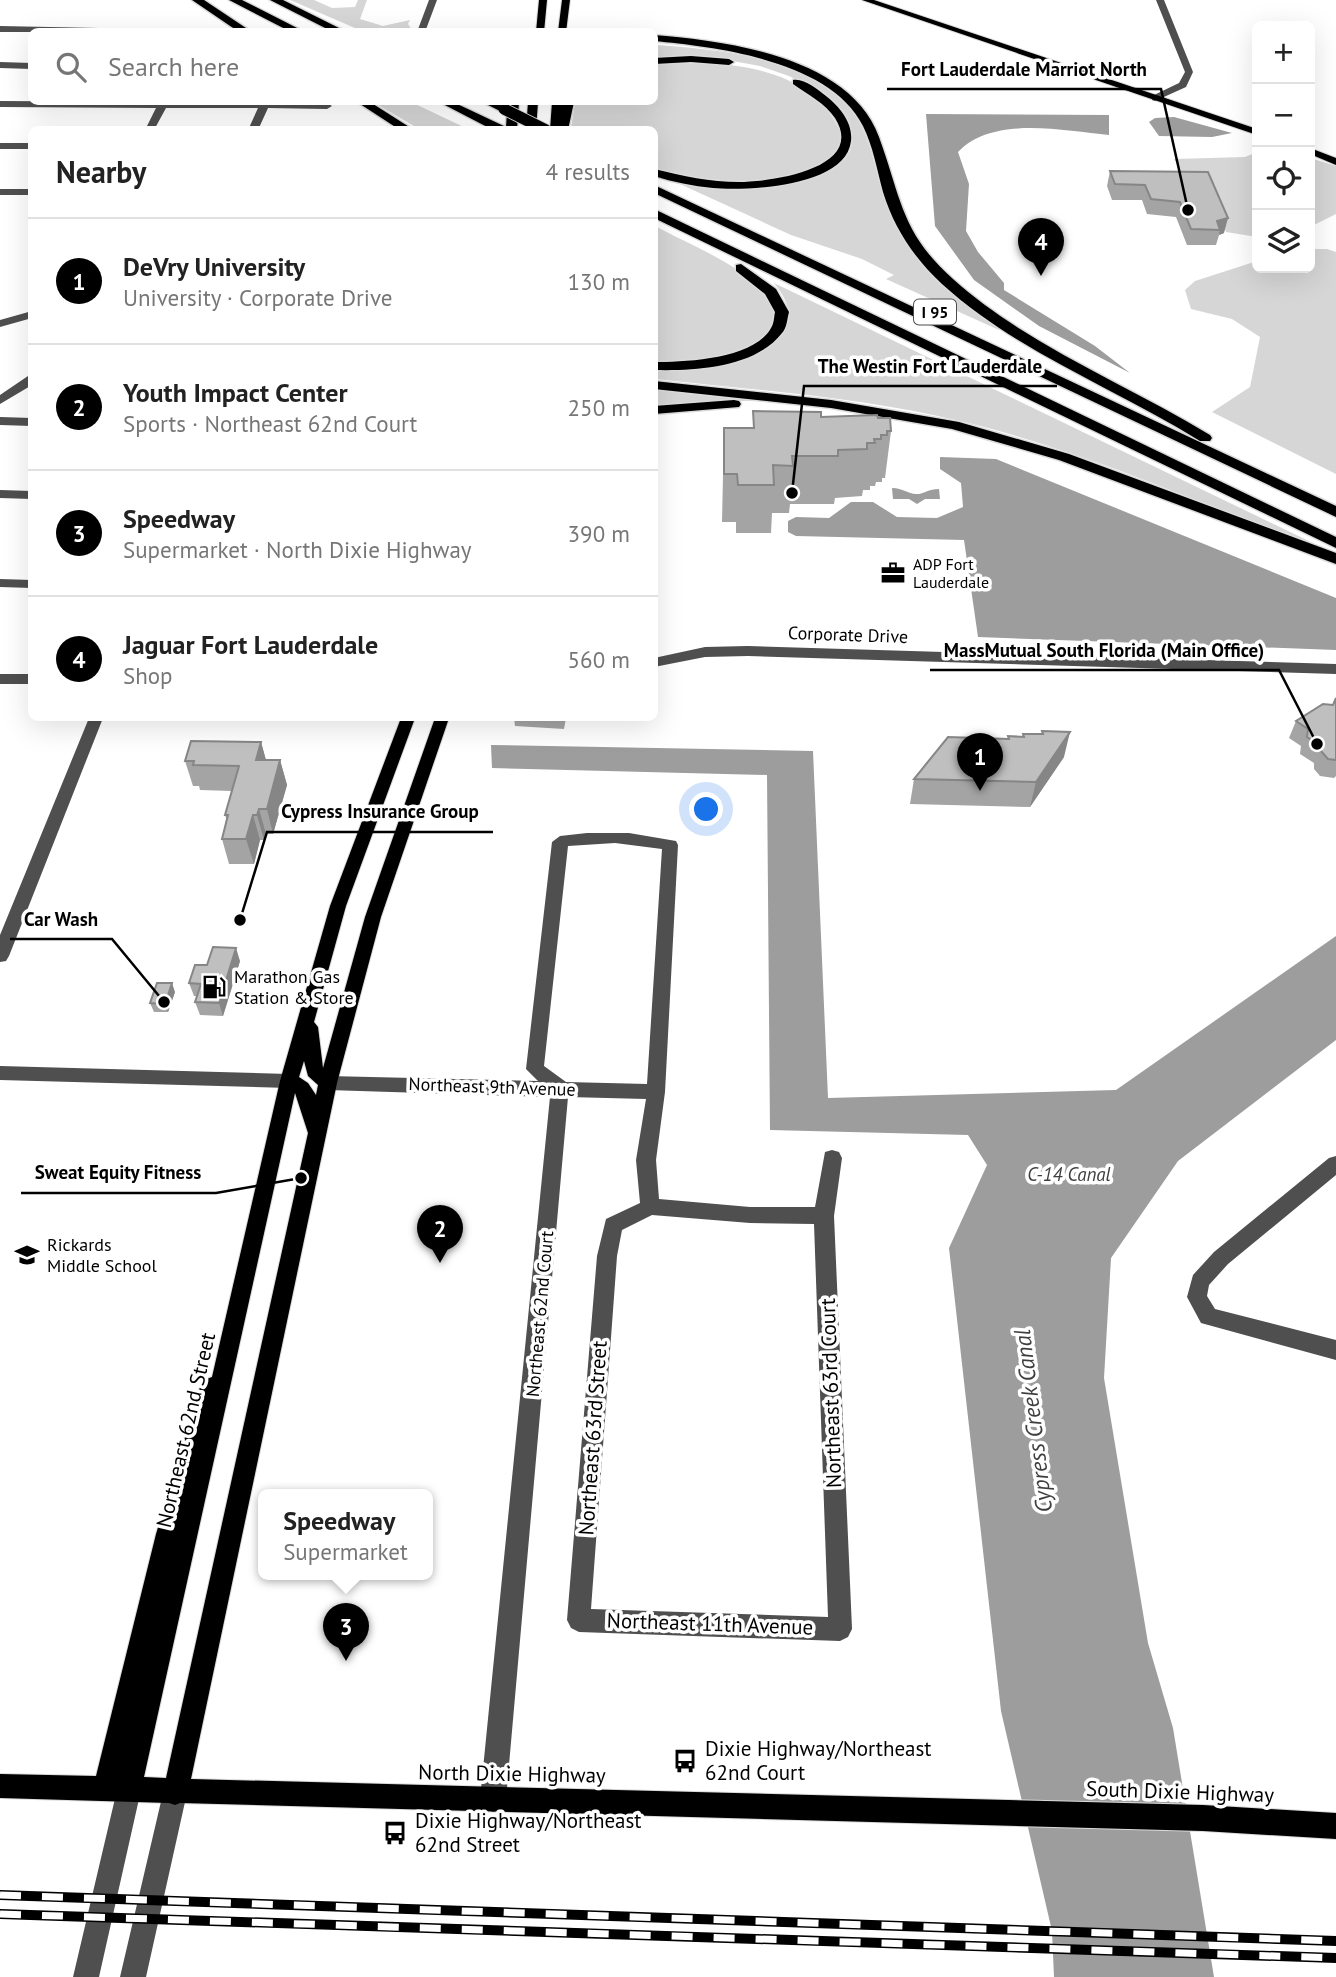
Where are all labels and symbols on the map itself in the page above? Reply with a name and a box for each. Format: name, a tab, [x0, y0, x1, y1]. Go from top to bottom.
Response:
callout: Fort Lauderdale Marriot North	[887, 49, 1161, 89]
text: Fort Lauderdale Marriot North	[901, 57, 1147, 81]
pin: 4	[1018, 218, 1064, 276]
road number: I 95	[914, 300, 956, 324]
callout: The Westin Fort Lauderdale	[804, 346, 1057, 386]
text: The Westin Fort Lauderdale	[818, 354, 1042, 378]
place label: ADP Fort Lauderdale	[913, 554, 989, 592]
office icon: ADP Fort Lauderdale	[879, 559, 907, 587]
street label: Corporate Drive	[788, 621, 908, 648]
callout: MassMutual South Florida (Main Office)	[930, 630, 1279, 670]
text: MassMutual South Florida (Main Office)	[944, 638, 1264, 662]
pin: 1	[957, 733, 1003, 791]
callout: Cypress Insurance Group	[267, 792, 493, 832]
your location	[689, 792, 723, 826]
text: Cypress Insurance Group	[281, 799, 479, 823]
callout: Car Wash	[10, 899, 112, 939]
text: Car Wash	[24, 907, 98, 931]
place label: Marathon Gas Station & Store	[234, 965, 354, 1009]
fuel station icon: Marathon Gas Station & Store	[200, 973, 228, 1001]
street label: Northeast 9th Avenue	[408, 1072, 576, 1101]
callout: Sweat Equity Fitness	[21, 1153, 216, 1193]
text: Sweat Equity Fitness	[35, 1160, 201, 1184]
water label: C-14 Canal	[1027, 1162, 1111, 1186]
pin: 2	[417, 1205, 463, 1263]
street label: Northeast 62nd Court	[521, 1230, 558, 1398]
place label: Rickards Middle School	[47, 1233, 157, 1277]
school or university icon: Rickards Middle School	[13, 1241, 41, 1269]
street label: Northeast 63rd Court	[814, 1298, 847, 1488]
water label: Cypress Creek Canal	[1007, 1328, 1058, 1514]
street label: Northeast 62nd Street	[150, 1330, 221, 1530]
street label: Northeast 63rd Street	[572, 1340, 613, 1536]
pin: 3	[323, 1603, 369, 1661]
street label: Northeast 11th Avenue	[606, 1606, 814, 1641]
place label: Dixie Highway/Northeast 62nd Court	[705, 1735, 931, 1786]
bus stop icon: Dixie Highway/Northeast 62nd Court	[671, 1747, 699, 1775]
street label: North Dixie Highway	[418, 1758, 606, 1789]
street label: South Dixie Highway	[1086, 1775, 1275, 1808]
place label: Dixie Highway/Northeast 62nd Street	[415, 1807, 641, 1858]
bus stop icon: Dixie Highway/Northeast 62nd Street	[381, 1819, 409, 1847]

